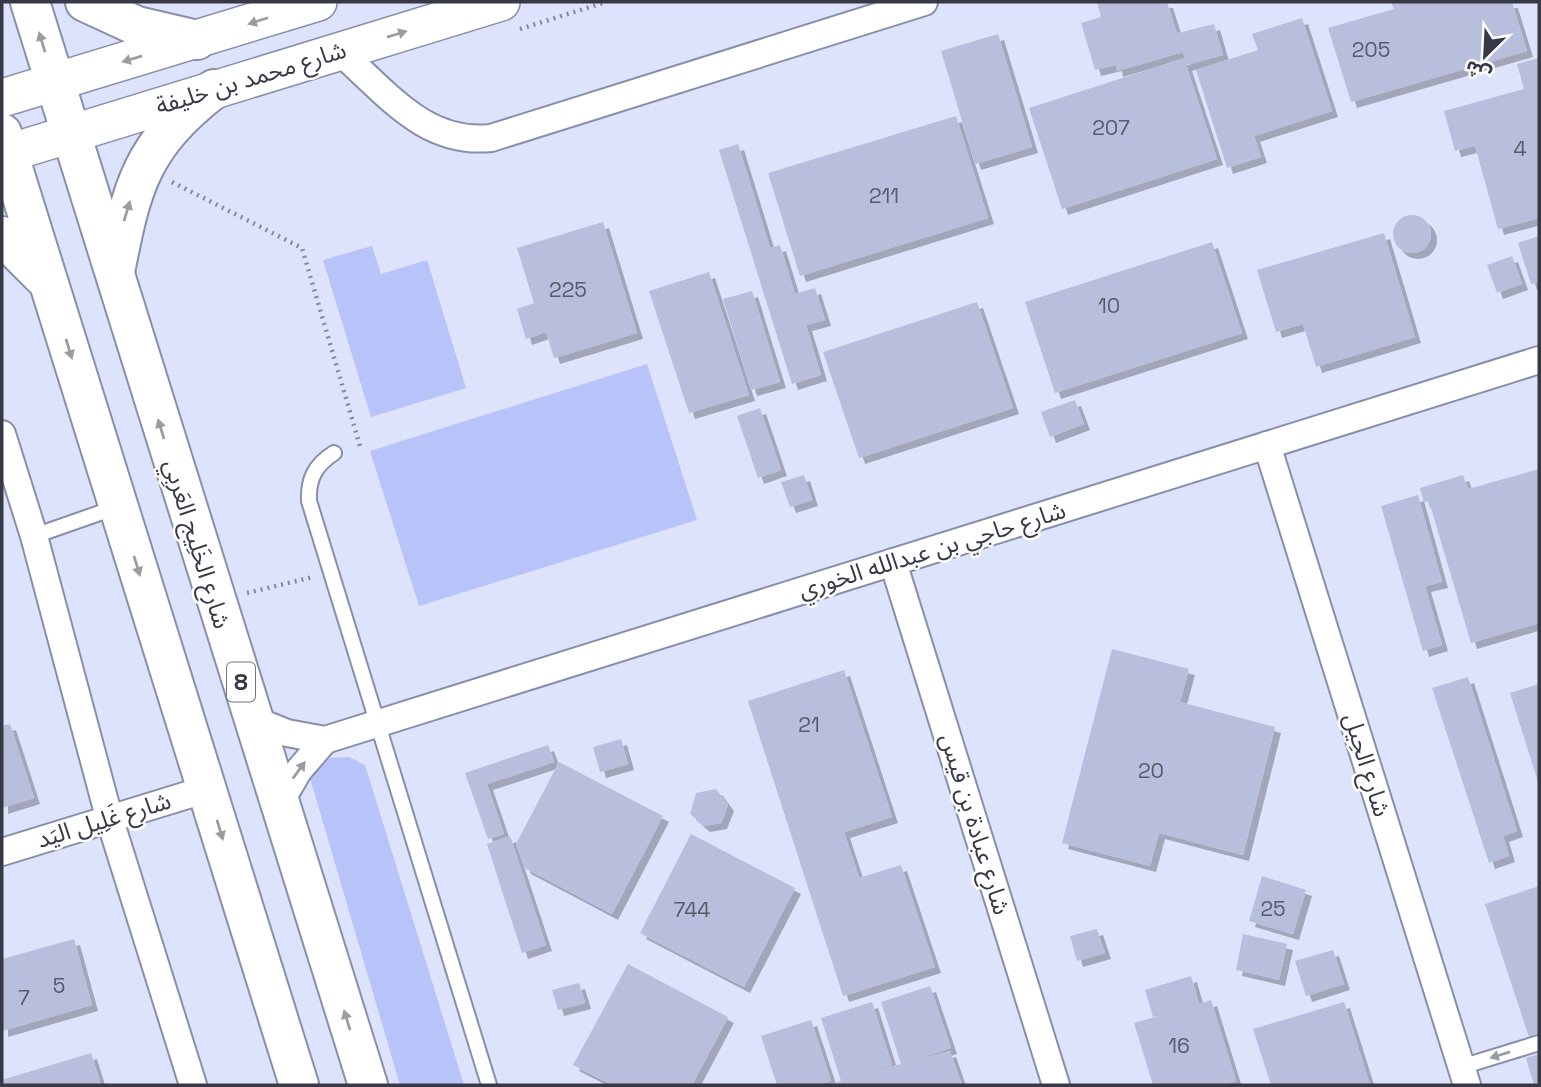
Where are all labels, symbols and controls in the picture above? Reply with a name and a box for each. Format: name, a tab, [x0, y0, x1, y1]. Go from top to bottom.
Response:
one-way arrow	[247, 16, 268, 26]
north arrow	[1450, 21, 1520, 91]
one-way arrow	[387, 28, 408, 38]
one-way arrow	[36, 32, 46, 53]
street label: شارع محمد بن خليفة	[152, 34, 350, 123]
house number: 205	[1352, 36, 1390, 63]
text: ش	[1461, 54, 1495, 88]
one-way arrow	[121, 55, 142, 65]
house number: 207	[1092, 114, 1130, 141]
house number: 4	[1513, 135, 1527, 162]
house number: 211	[869, 182, 899, 209]
one-way arrow	[122, 200, 132, 221]
house number: 225	[549, 276, 587, 303]
house number: 10	[1098, 292, 1120, 319]
one-way arrow	[64, 338, 75, 359]
one-way arrow	[156, 419, 166, 440]
street label: شارع الخَلِيج العَربِي	[154, 455, 238, 633]
street label: شارع حاجي بن عبدالله الخوري	[794, 494, 1070, 608]
one-way arrow	[132, 556, 143, 577]
road number: 8	[227, 662, 255, 702]
street label: شارع الحِيل	[1335, 709, 1398, 821]
house number: 21	[798, 711, 820, 738]
street label: شارع عبادة بن قيس	[931, 729, 1018, 919]
house number: 20	[1138, 757, 1164, 784]
one-way arrow	[292, 761, 306, 779]
street label: شارع غَلِيل اليَد	[33, 784, 175, 857]
one-way arrow	[215, 819, 225, 840]
house number: 25	[1260, 895, 1286, 922]
house number: 744	[674, 896, 710, 923]
house number: 5	[53, 972, 65, 999]
house number: 7	[18, 984, 30, 1011]
one-way arrow	[342, 1009, 352, 1030]
house number: 16	[1168, 1032, 1190, 1059]
one-way arrow	[1489, 1050, 1510, 1061]

